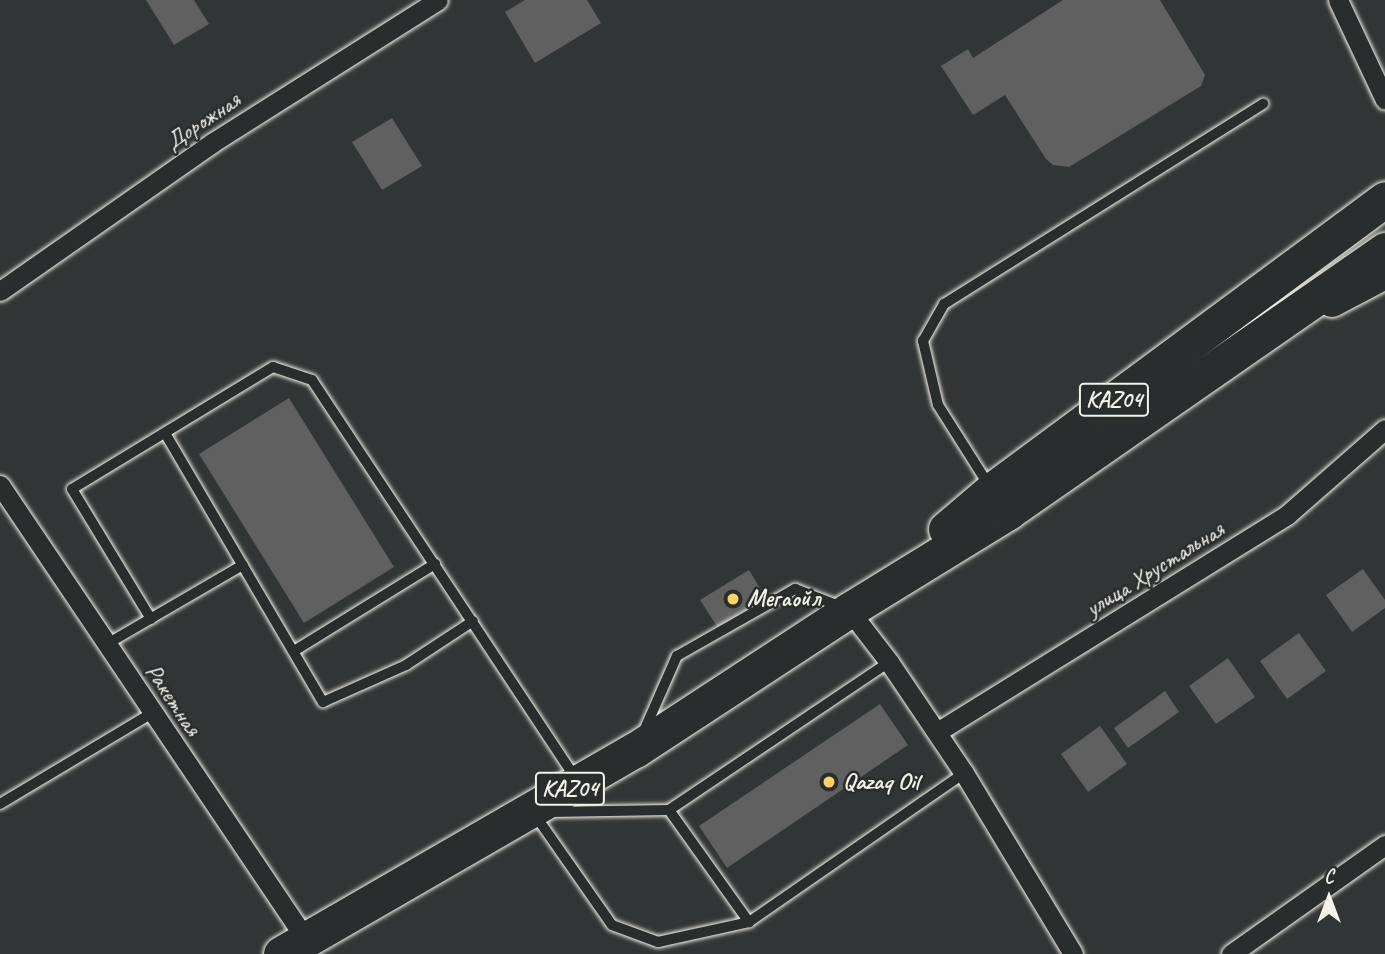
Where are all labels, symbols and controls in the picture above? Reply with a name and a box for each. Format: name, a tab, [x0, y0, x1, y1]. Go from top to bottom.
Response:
street label: Дорожная	[160, 86, 246, 156]
road number: KАZ04	[1077, 380, 1151, 420]
street label: улица Хрустальная	[1081, 515, 1229, 623]
place label: Мегаойл	[747, 585, 820, 613]
marker: Мегаойл	[725, 591, 741, 607]
street label: Ракетная	[139, 659, 207, 741]
place label: Qazaq Oil	[843, 768, 919, 796]
road number: KАZ04	[533, 769, 607, 808]
marker: Qazaq Oil	[821, 774, 837, 790]
north arrow	[1294, 863, 1364, 933]
text: С	[1324, 865, 1334, 889]

